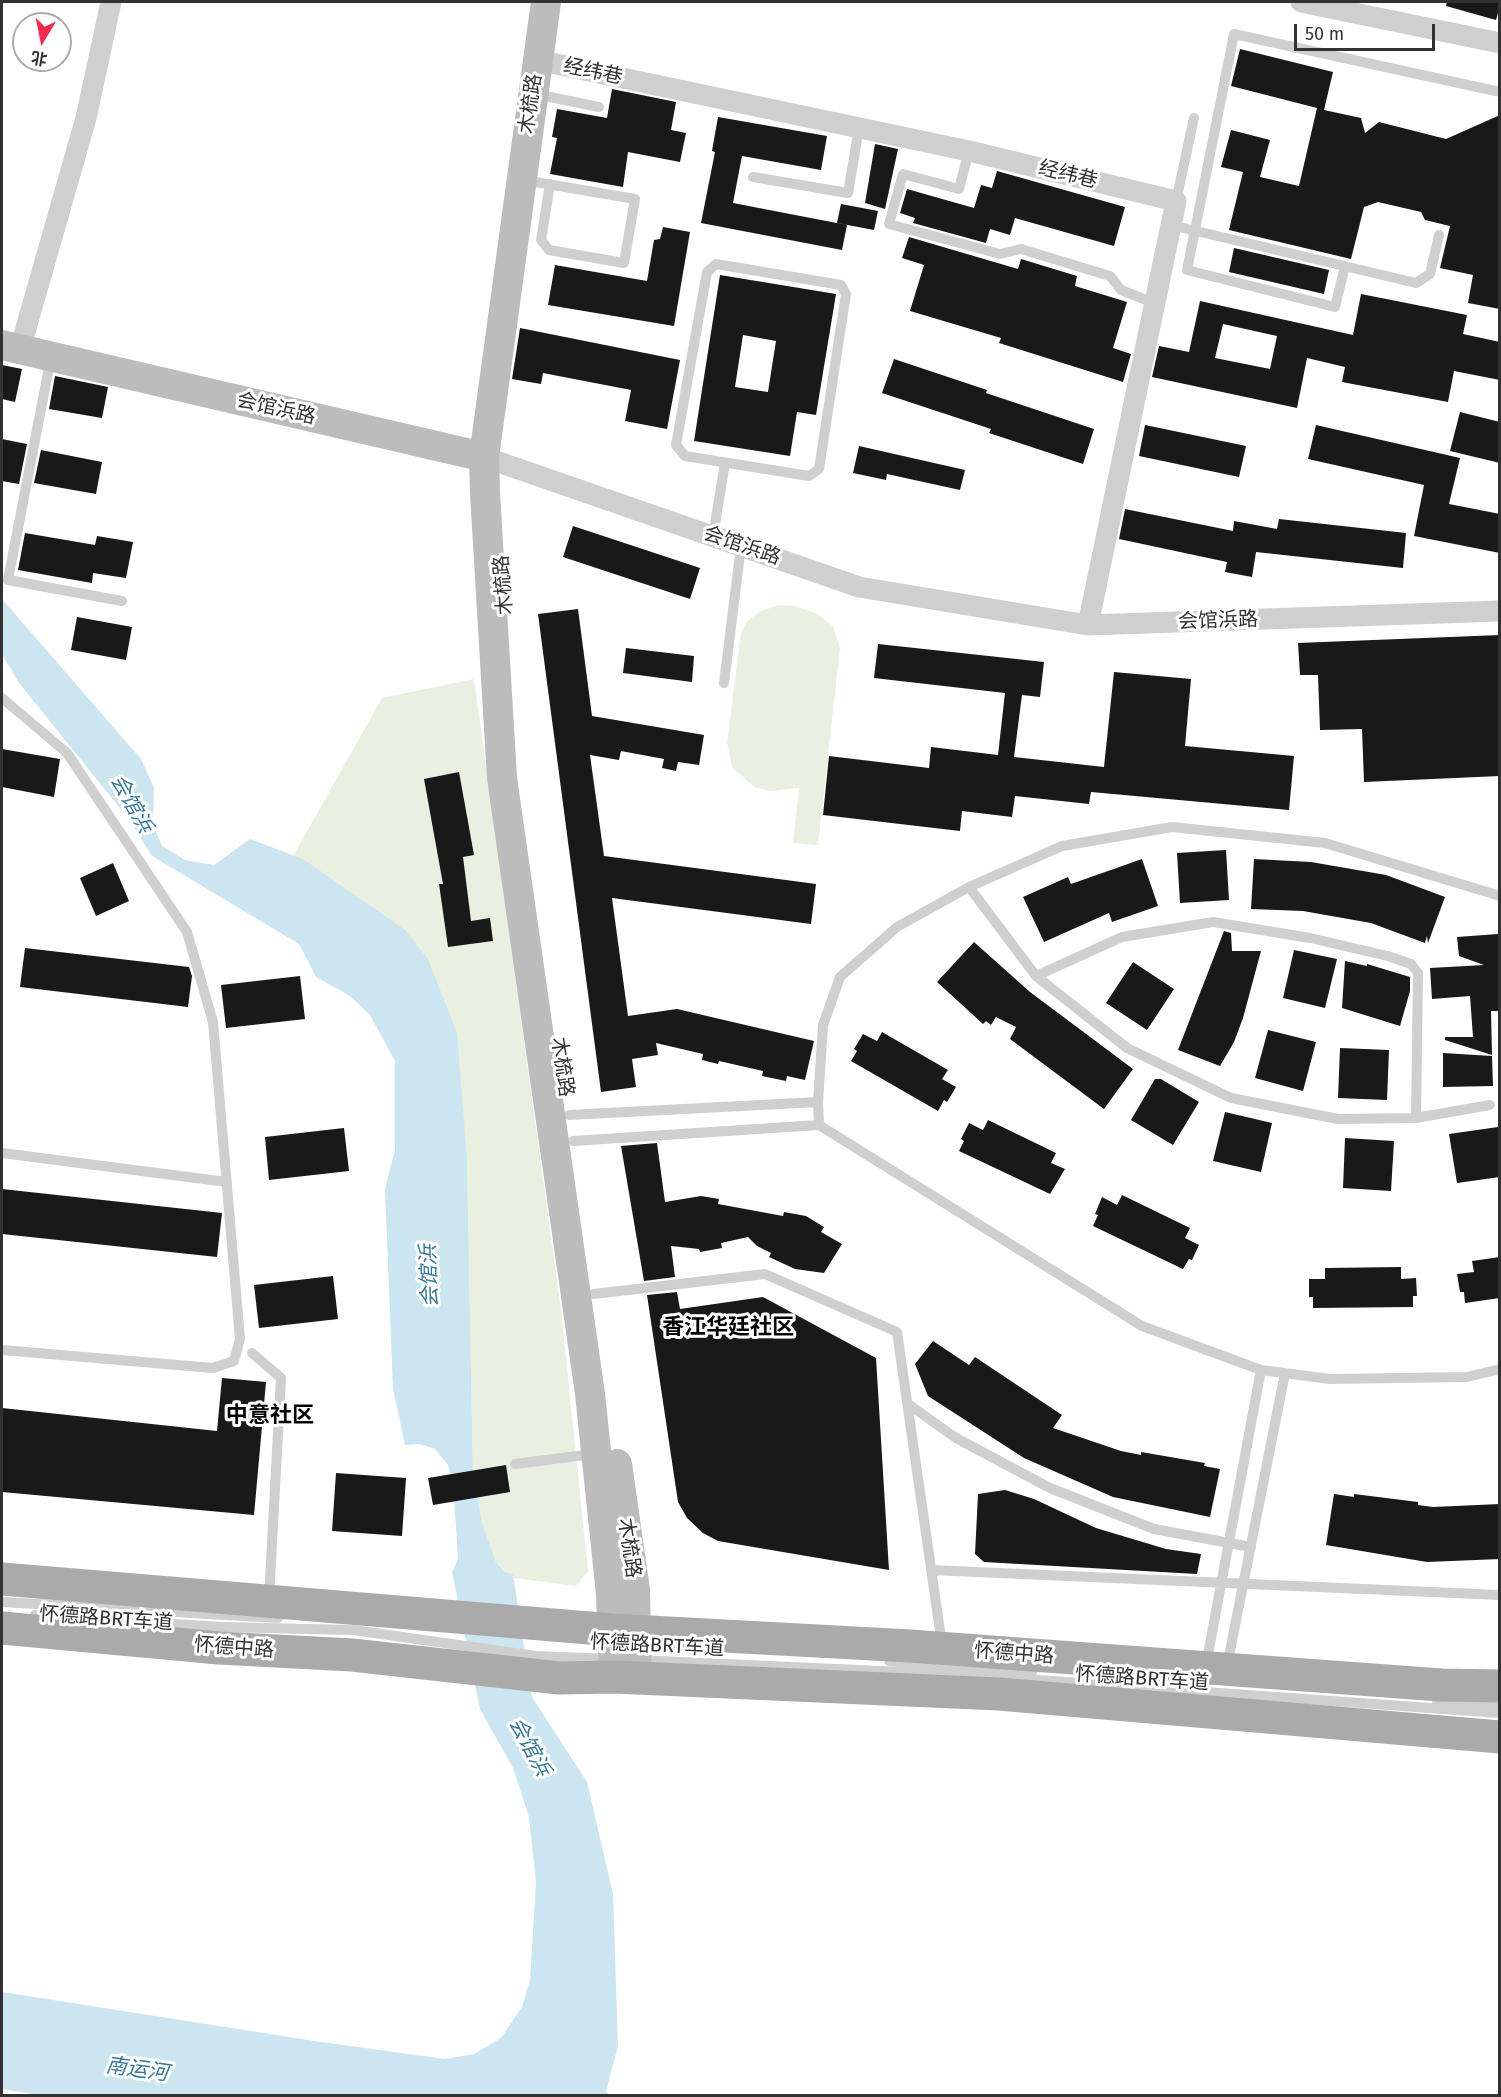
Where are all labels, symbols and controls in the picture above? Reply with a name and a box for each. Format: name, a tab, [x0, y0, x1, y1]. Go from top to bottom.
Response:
north arrow	[12, 12, 72, 72]
scale bar	[1297, 12, 1438, 50]
text: 50 m	[1305, 23, 1344, 45]
text: 北	[30, 48, 49, 69]
street label: 经纬巷	[561, 54, 625, 90]
street label: 木梳路	[515, 73, 547, 135]
street label: 经纬巷	[1036, 156, 1100, 194]
street label: 会馆浜路	[234, 388, 318, 430]
street label: 会馆浜路	[700, 522, 784, 570]
street label: 木梳路	[490, 554, 518, 616]
street label: 会馆浜路	[1178, 608, 1258, 634]
water label: 会馆浜	[105, 770, 157, 838]
street label: 木梳路	[546, 1036, 578, 1098]
water label: 会馆浜	[416, 1244, 444, 1308]
district label: 香江华廷社区	[662, 1315, 794, 1341]
district label: 中意社区	[226, 1403, 314, 1429]
street label: 木梳路	[613, 1517, 645, 1579]
street label: 怀德路BRT车道	[38, 1602, 174, 1636]
street label: 怀德路BRT车道	[589, 1631, 725, 1661]
street label: 怀德中路	[193, 1633, 275, 1663]
street label: 怀德中路	[973, 1639, 1055, 1669]
street label: 怀德路BRT车道	[1074, 1662, 1210, 1696]
water label: 会馆浜	[503, 1713, 555, 1781]
water label: 南运河	[104, 2053, 170, 2087]

